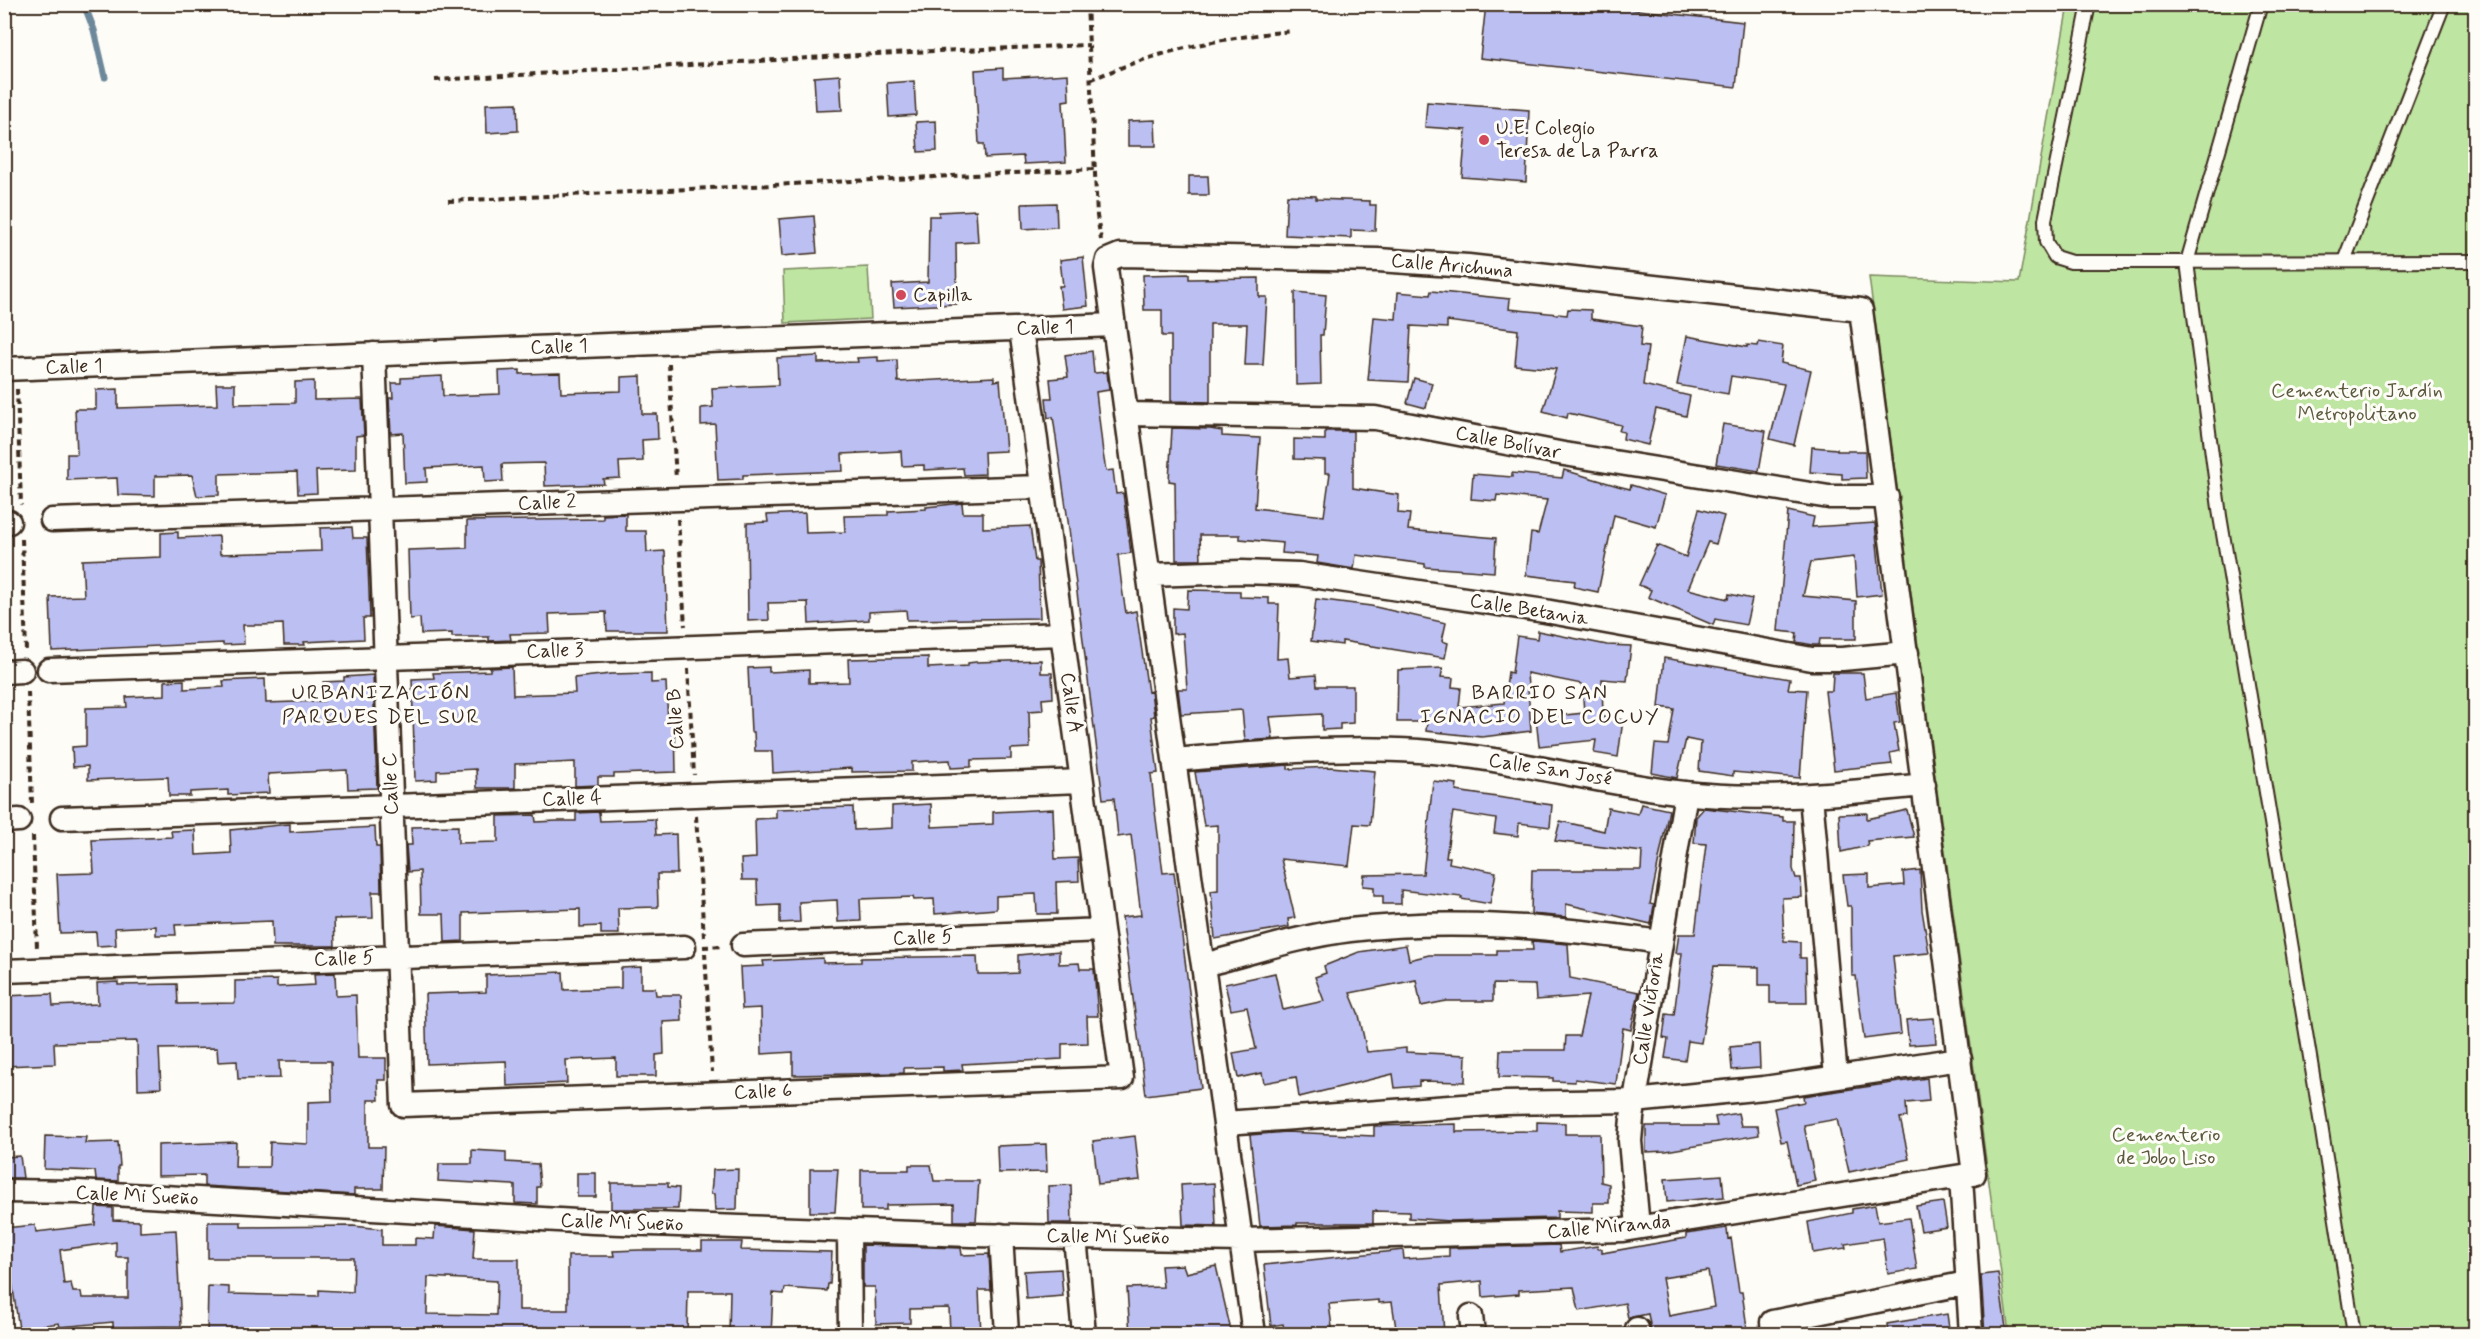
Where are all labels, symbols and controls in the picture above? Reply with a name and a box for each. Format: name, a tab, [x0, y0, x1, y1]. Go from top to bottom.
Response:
place label: U.E. Colegio Teresa de La Parra	[1496, 115, 1658, 165]
marker: U.E. Colegio Teresa de La Parra	[1477, 133, 1491, 147]
street label: Calle Arichuna	[1390, 247, 1514, 285]
place label: Capilla	[913, 282, 973, 309]
marker: Capilla	[894, 288, 908, 302]
street label: Calle 1	[1016, 314, 1074, 342]
street label: Calle 1	[530, 333, 588, 361]
street label: Calle 1	[45, 353, 103, 381]
park label: Cementerio Jardín Metropolitano	[2271, 378, 2443, 428]
street label: Calle Bolívar	[1453, 420, 1564, 467]
street label: Calle 2	[517, 488, 577, 518]
street label: Calle Betania	[1468, 587, 1591, 633]
street label: Calle 3	[526, 637, 584, 665]
street label: Calle A	[1053, 671, 1089, 735]
district label: URBANIZACIÓN PARQUES DEL SUR	[282, 679, 480, 731]
district label: BARRIO SAN IGNACIO DEL COCUY	[1420, 679, 1660, 731]
street label: Calle B	[661, 688, 691, 750]
street label: Calle San José	[1486, 747, 1614, 793]
street label: Calle C	[376, 752, 406, 816]
street label: Calle 4	[542, 784, 603, 814]
street label: Calle 5	[892, 923, 954, 953]
street label: Calle 5	[313, 944, 375, 974]
street label: Calle Victoria	[1627, 950, 1671, 1067]
street label: Calle 6	[733, 1077, 793, 1107]
park label: Cementerio de Jobo Liso	[2112, 1122, 2220, 1172]
street label: Calle Mi Sueño	[75, 1179, 199, 1213]
street label: Calle Mi Sueño	[560, 1207, 684, 1239]
street label: Calle Miranda	[1546, 1208, 1672, 1246]
street label: Calle Mi Sueño	[1046, 1222, 1170, 1252]

